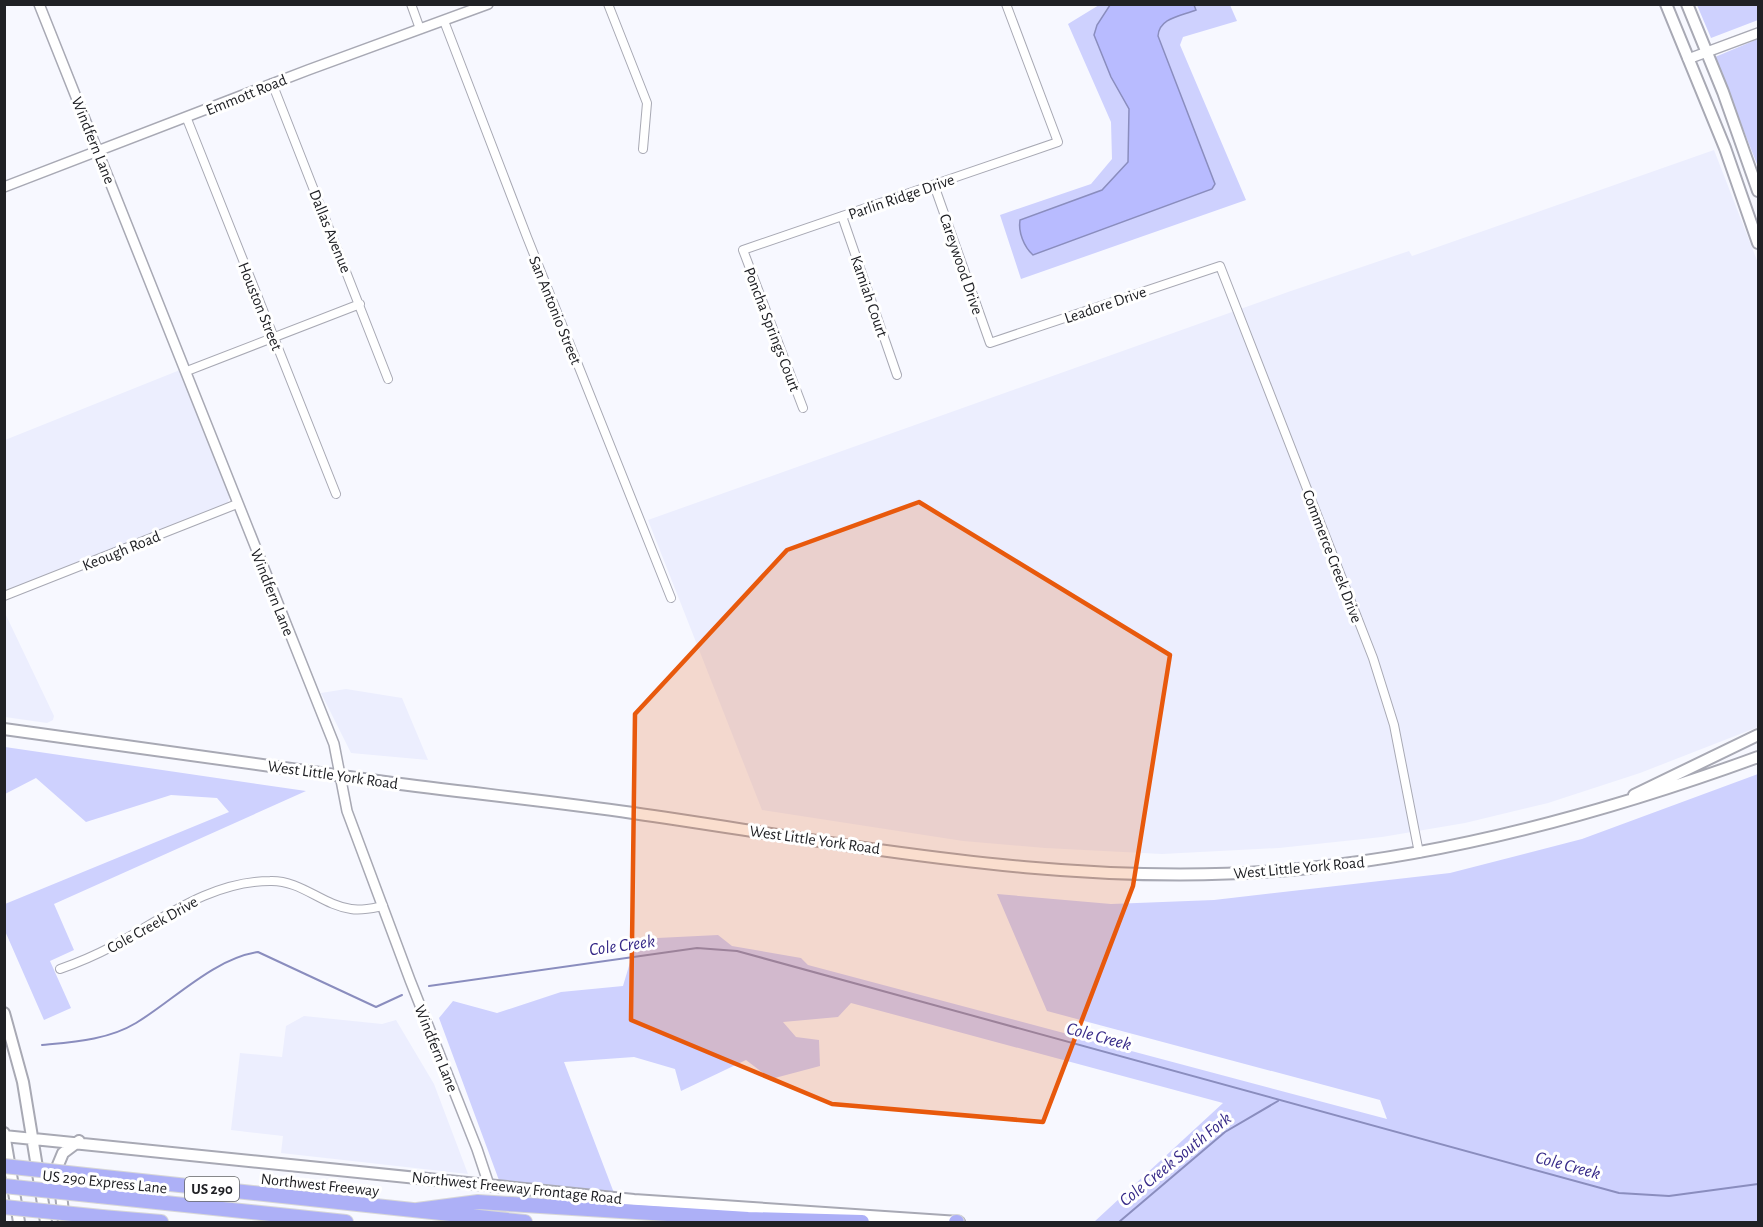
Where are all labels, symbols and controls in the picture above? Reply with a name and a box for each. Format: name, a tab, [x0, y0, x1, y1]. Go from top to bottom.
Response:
street label: Emmott Road	[204, 71, 289, 118]
street label: Windfern Lane	[68, 95, 118, 186]
street label: Parlin Ridge Drive	[846, 171, 956, 223]
street label: Dallas Avenue	[306, 187, 354, 275]
street label: Careywood Drive	[935, 212, 986, 317]
street label: San Antonio Street	[526, 254, 584, 367]
street label: Kamiah Court	[848, 254, 890, 339]
street label: Houston Street	[235, 260, 285, 353]
street label: Poncha Springs Court	[741, 265, 803, 394]
street label: Leadore Drive	[1062, 283, 1148, 326]
street label: Commerce Creek Drive	[1299, 488, 1365, 625]
street label: Keough Road	[80, 528, 163, 574]
street label: Windfern Lane	[247, 547, 297, 638]
street label: West Little York Road	[267, 758, 399, 792]
street label: West Little York Road	[749, 823, 881, 857]
street label: West Little York Road	[1233, 854, 1365, 882]
street label: Cole Creek Drive	[104, 893, 201, 956]
water label: Cole Creek	[588, 932, 656, 960]
street label: Windfern Lane	[411, 1003, 461, 1094]
water label: Cole Creek	[1064, 1020, 1133, 1054]
water label: Cole Creek South Fork	[1116, 1109, 1235, 1210]
water label: Cole Creek	[1533, 1149, 1602, 1183]
street label: US 290 Express Lane	[42, 1167, 168, 1196]
street label: Northwest Freeway Frontage Road	[411, 1169, 623, 1208]
street label: Northwest Freeway	[260, 1171, 380, 1200]
road number: US 290	[185, 1177, 239, 1201]

